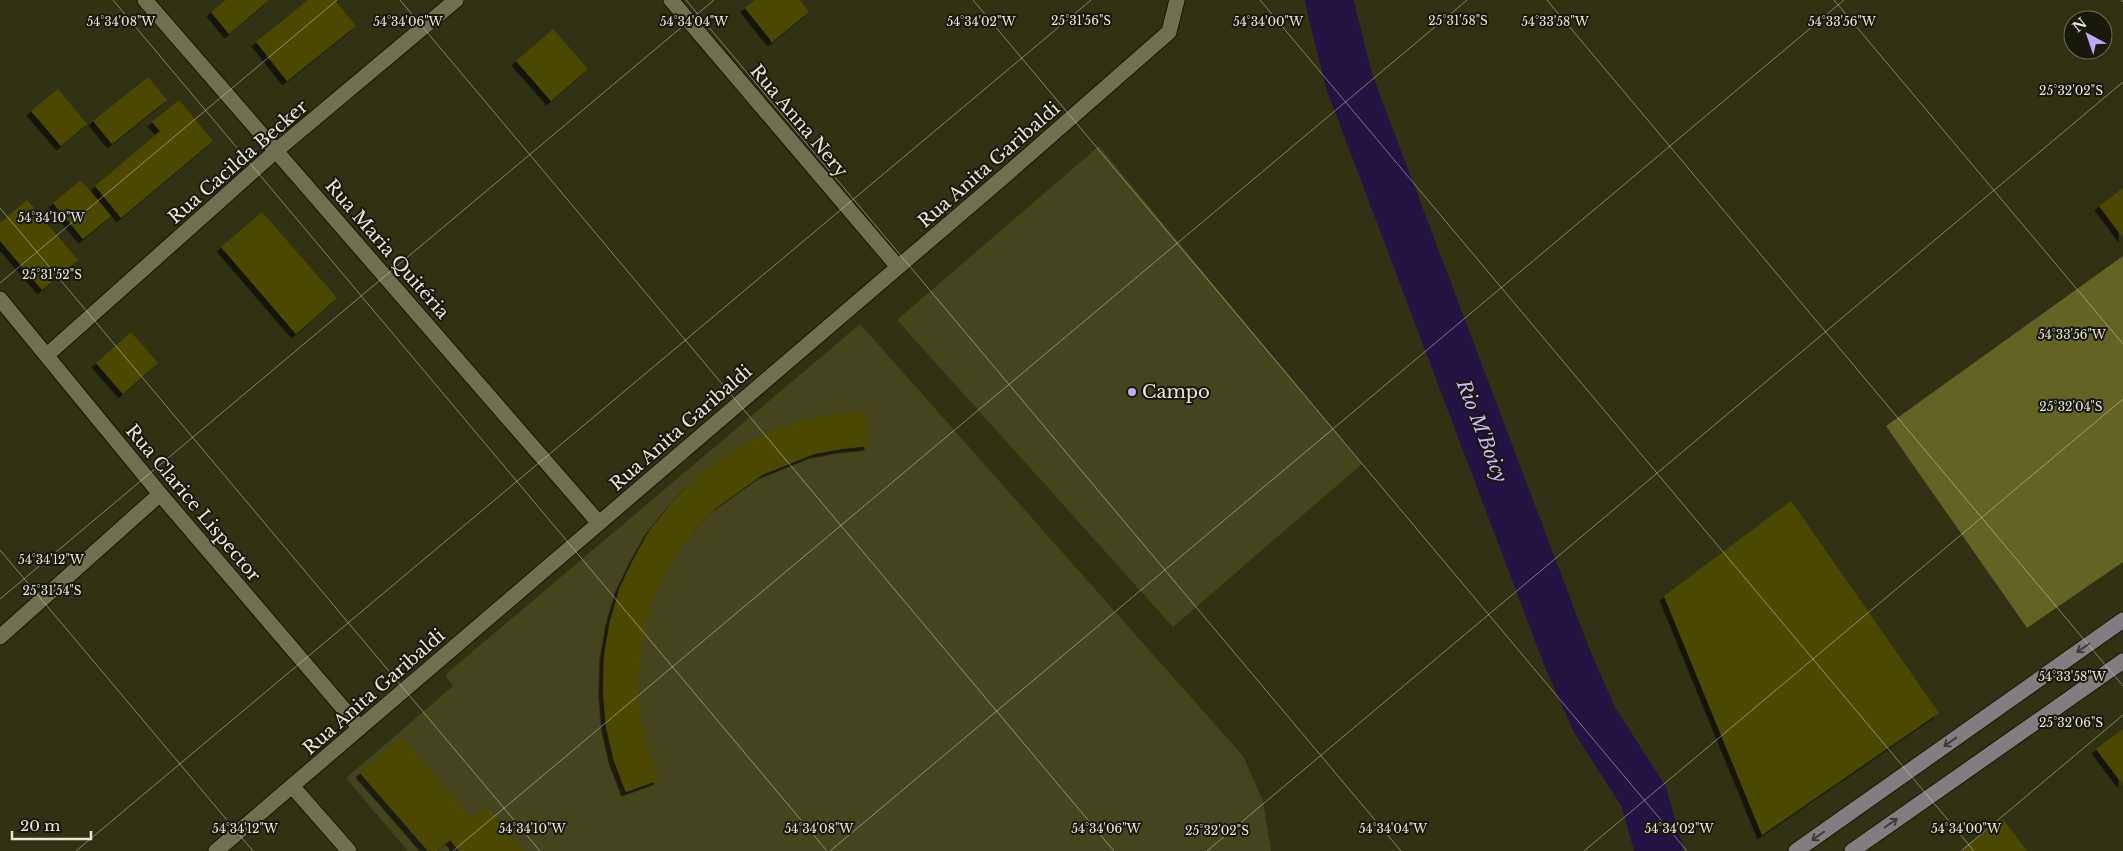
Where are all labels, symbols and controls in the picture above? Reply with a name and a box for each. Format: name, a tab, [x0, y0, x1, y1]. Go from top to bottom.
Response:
north arrow	[2063, 10, 2113, 60]
text: 25°31'56"S	[1051, 13, 1111, 28]
text: 25°31'58"S	[1428, 13, 1488, 28]
text: 54°34'08"W	[87, 14, 156, 29]
text: 54°34'06"W	[373, 14, 444, 29]
text: 54°34'04"W	[660, 14, 729, 29]
text: 54°34'02"W	[946, 14, 1016, 29]
text: 54°34'00"W	[1233, 14, 1304, 29]
text: 54°33'58"W	[1521, 14, 1590, 29]
text: 54°33'56"W	[1808, 14, 1877, 29]
text: N	[2069, 14, 2090, 36]
street label: Rua Anna Nery	[746, 60, 853, 182]
text: 25°32'02"S	[2039, 83, 2103, 98]
street label: Rua Cacilda Becker	[164, 95, 312, 229]
street label: Rua Anita Garibaldi	[914, 97, 1064, 233]
street label: Rua Maria Quitéria	[320, 175, 454, 323]
text: 54°34'10"W	[17, 210, 85, 225]
text: 25°31'52"S	[22, 267, 82, 282]
text: 54°33'56"W	[2038, 327, 2107, 342]
street label: Rua Anita Garibaldi	[606, 360, 756, 496]
water label: Rio M'Boicy	[1452, 376, 1512, 486]
place label: Campo	[1142, 381, 1210, 403]
marker: Campo	[1126, 386, 1138, 398]
text: 25°32'04"S	[2039, 399, 2103, 414]
street label: Rua Clarice Lispector	[121, 420, 265, 586]
text: 54°34'12"W	[18, 552, 85, 567]
text: 25°31'54"S	[22, 583, 82, 598]
street label: Rua Anita Garibaldi	[299, 624, 449, 760]
one-way arrow	[2076, 643, 2090, 653]
text: 54°33'58"W	[2038, 669, 2107, 684]
text: 25°32'06"S	[2039, 715, 2103, 730]
one-way arrow	[1944, 737, 1958, 747]
scale bar	[12, 808, 91, 840]
text: 20 m	[20, 816, 60, 835]
one-way arrow	[1884, 818, 1898, 828]
text: 54°34'12"W	[212, 821, 279, 836]
text: 54°34'10"W	[498, 821, 566, 836]
text: 54°34'08"W	[785, 821, 854, 836]
text: 54°34'06"W	[1071, 821, 1142, 836]
text: 54°34'04"W	[1359, 821, 1428, 836]
text: 54°34'02"W	[1644, 821, 1714, 836]
text: 54°34'00"W	[1931, 821, 2002, 836]
text: 25°32'02"S	[1185, 823, 1249, 838]
one-way arrow	[1811, 831, 1825, 841]

